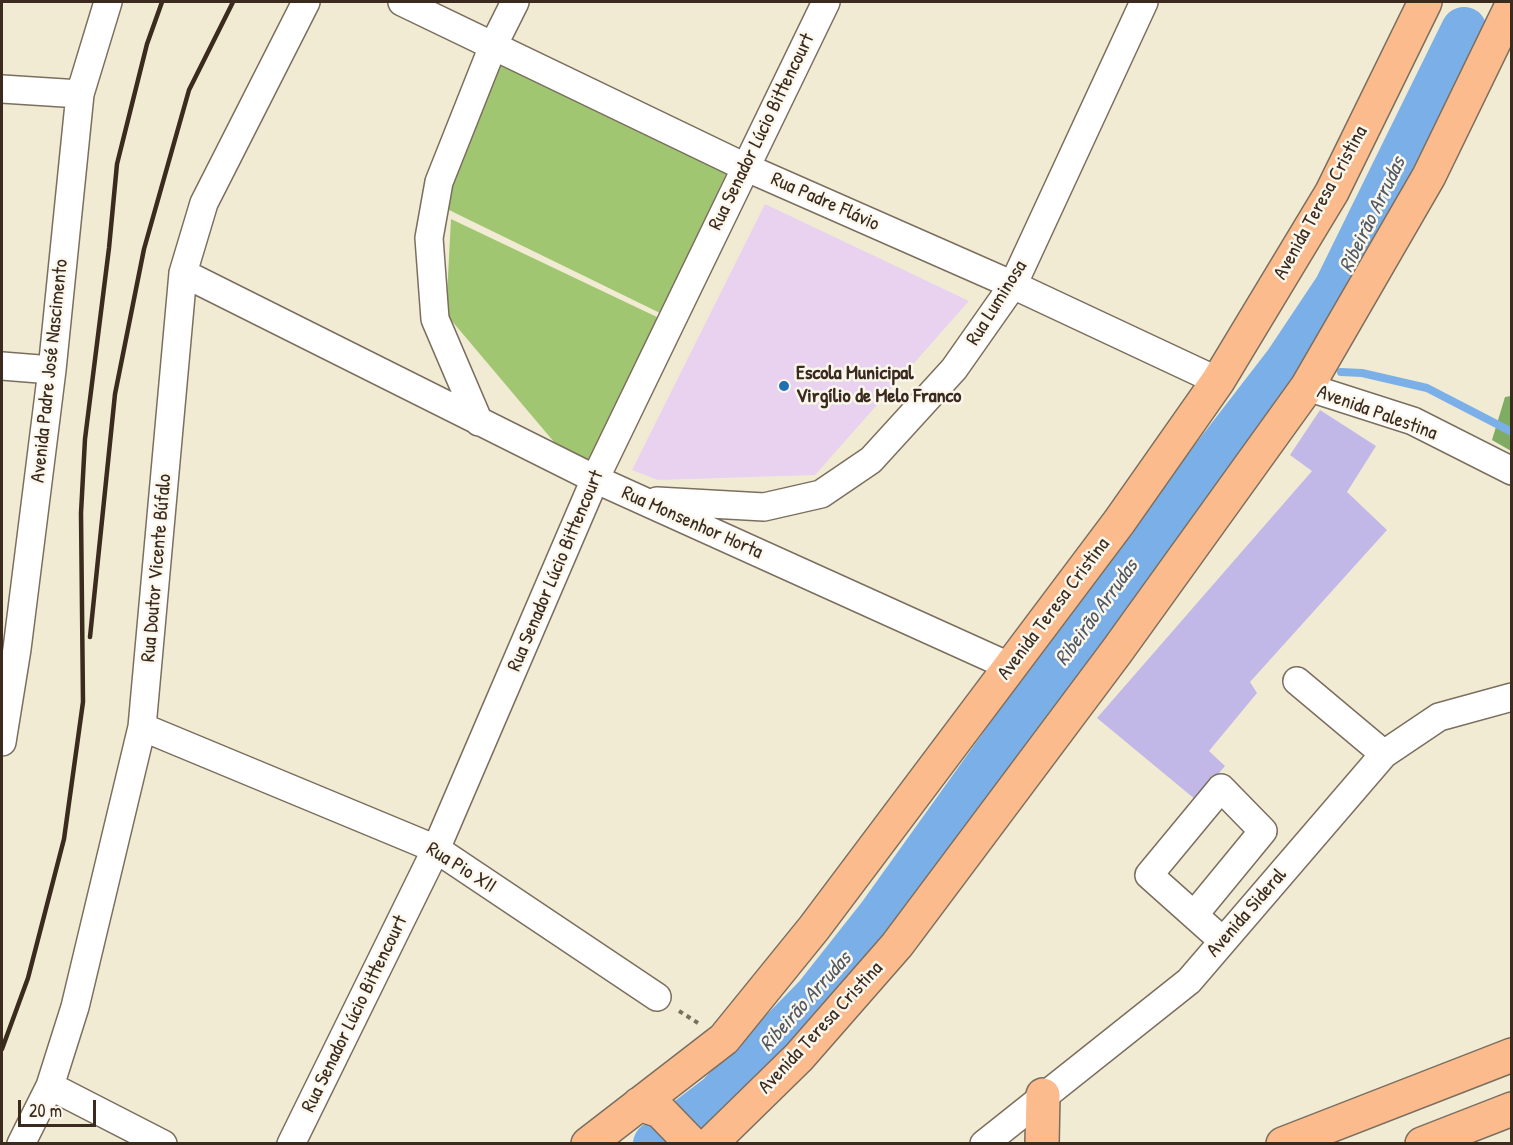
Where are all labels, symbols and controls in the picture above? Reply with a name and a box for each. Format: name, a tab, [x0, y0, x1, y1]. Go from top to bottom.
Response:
street label: Rua Senador Lúcio Bittencourt	[704, 30, 820, 234]
street label: Avenida Teresa Cristina	[1269, 122, 1373, 284]
water label: Ribeirão Arrudas	[1334, 153, 1412, 277]
street label: Rua Padre Flávio	[767, 167, 883, 237]
street label: Rua Luminosa	[961, 256, 1033, 350]
street label: Avenida Padre José Nascimento	[26, 258, 74, 484]
place label: Escola Municipal Virgílio de Melo Franco	[796, 362, 961, 409]
marker: Escola Municipal Virgílio de Melo Franco	[777, 379, 791, 393]
street label: Avenida Palestina	[1314, 380, 1440, 446]
street label: Rua Senador Lúcio Bittencourt	[503, 467, 609, 675]
street label: Rua Doutor Vicente Búfalo	[137, 473, 177, 663]
street label: Rua Monsenhor Horta	[618, 481, 766, 565]
street label: Avenida Teresa Cristina	[993, 533, 1115, 685]
water label: Ribeirão Arrudas	[1050, 555, 1144, 671]
street label: Rua Pio XII	[422, 837, 500, 899]
street label: Avenida Sideral	[1202, 864, 1292, 962]
street label: Rua Senador Lúcio Bittencourt	[297, 912, 413, 1116]
water label: Ribeirão Arrudas	[755, 947, 857, 1057]
street label: Avenida Teresa Cristina	[754, 957, 888, 1099]
scale bar	[21, 1088, 99, 1126]
text: 20 m	[29, 1098, 62, 1123]

